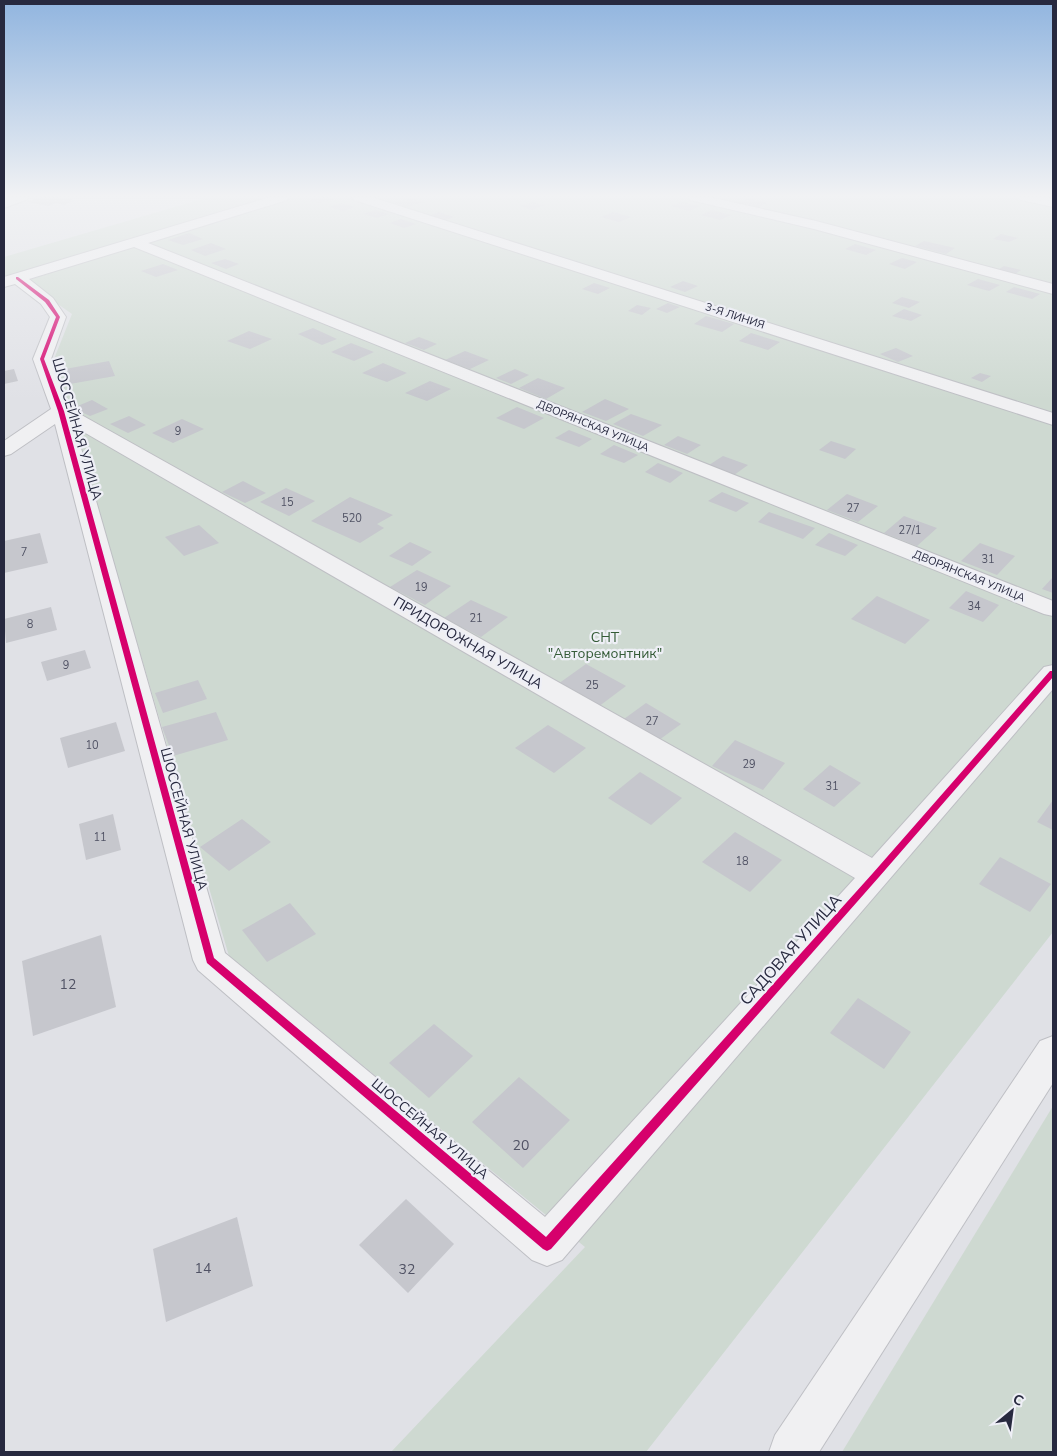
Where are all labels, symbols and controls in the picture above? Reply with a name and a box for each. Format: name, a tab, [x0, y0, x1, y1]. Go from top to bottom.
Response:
street label: 3-Я ЛИНИЯ	[703, 299, 767, 333]
street label: ШОССЕЙНАЯ УЛИЦА	[48, 355, 106, 503]
street label: ДВОРЯНСКАЯ УЛИЦА	[535, 397, 651, 455]
house number: 9	[175, 424, 181, 439]
house number: 15	[280, 495, 294, 510]
house number: 27	[846, 501, 860, 516]
house number: 520	[342, 511, 362, 526]
house number: 27/1	[899, 523, 921, 538]
house number: 7	[21, 545, 27, 560]
street label: ДВОРЯНСКАЯ УЛИЦА	[911, 547, 1027, 605]
house number: 31	[981, 552, 995, 567]
house number: 19	[414, 580, 428, 595]
street label: ПРИДОРОЖНАЯ УЛИЦА	[390, 592, 546, 694]
house number: 34	[967, 599, 981, 614]
house number: 21	[469, 611, 483, 626]
house number: 8	[27, 617, 34, 632]
park label: СНТ "Авторемонтник"	[548, 628, 662, 663]
house number: 9	[63, 658, 69, 673]
house number: 25	[585, 678, 599, 693]
house number: 27	[645, 714, 659, 729]
house number: 10	[85, 738, 99, 753]
street label: ШОССЕЙНАЯ УЛИЦА	[156, 745, 212, 893]
house number: 29	[742, 757, 756, 772]
house number: 31	[825, 779, 839, 794]
house number: 11	[93, 830, 107, 845]
house number: 18	[735, 854, 749, 869]
street label: САДОВАЯ УЛИЦА	[735, 890, 847, 1010]
house number: 12	[60, 975, 76, 994]
street label: ШОССЕЙНАЯ УЛИЦА	[367, 1074, 493, 1184]
house number: 20	[513, 1136, 529, 1155]
house number: 14	[195, 1259, 211, 1278]
house number: 32	[399, 1260, 415, 1279]
north arrow	[987, 1386, 1037, 1436]
text: С	[1009, 1389, 1027, 1411]

